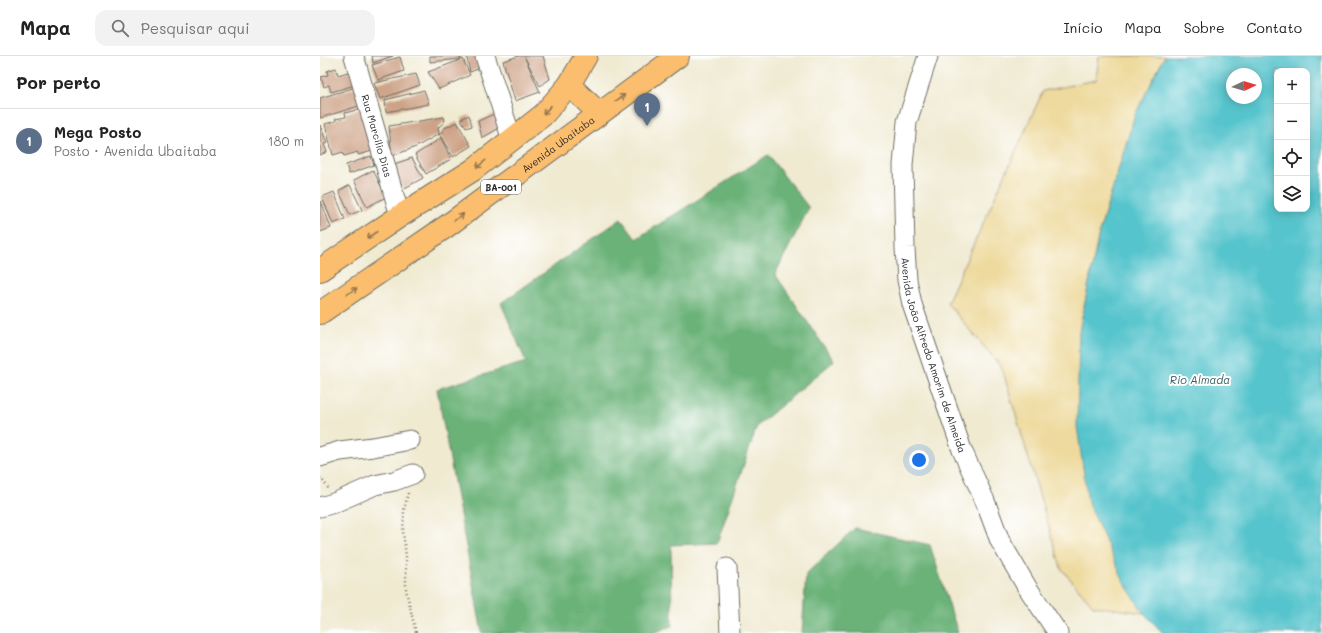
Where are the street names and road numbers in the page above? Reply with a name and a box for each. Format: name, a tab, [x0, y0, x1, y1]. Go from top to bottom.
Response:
street label: Rua Marcílio Dias	[358, 93, 395, 179]
street label: Avenida Ubaitaba	[519, 113, 598, 176]
road number: BA-001	[481, 180, 521, 194]
street label: Avenida João Alfredo Amorim de Almeida	[899, 257, 969, 455]

